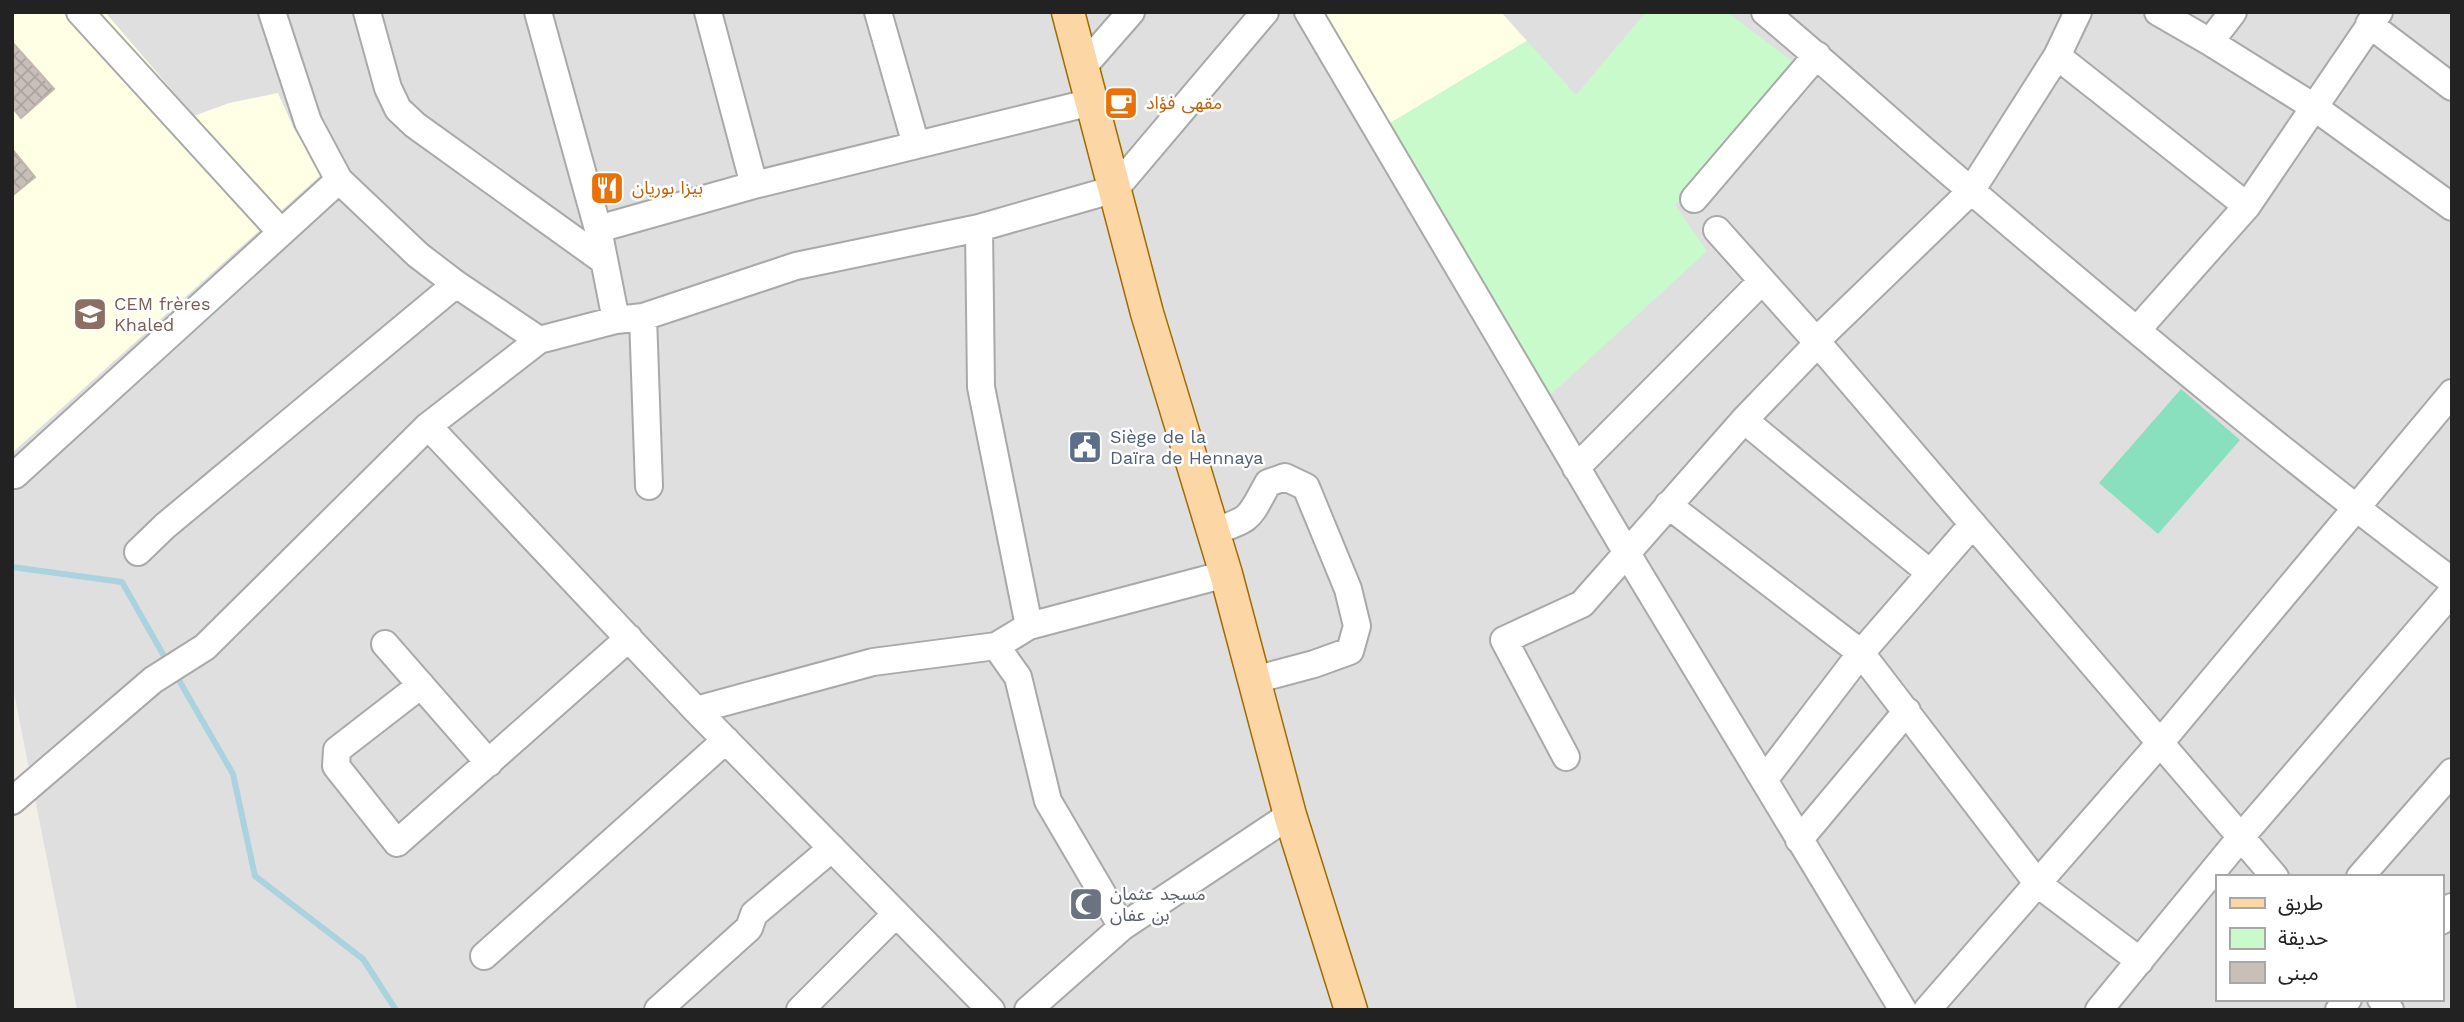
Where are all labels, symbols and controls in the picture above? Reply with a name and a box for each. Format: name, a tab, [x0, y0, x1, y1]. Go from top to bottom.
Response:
cafe icon: مقهى فؤاد	[1102, 84, 1140, 122]
place label: مقهى فؤاد	[1146, 92, 1222, 114]
restaurant icon: بيزا بوريان	[588, 169, 626, 207]
place label: بيزا بوريان	[632, 177, 703, 199]
place label: CEM frères Khaled	[114, 293, 210, 335]
school or university icon: CEM frères Khaled	[71, 295, 109, 333]
place label: Siège de la Daïra de Hennaya	[1110, 426, 1263, 468]
public building icon: Siège de la Daïra de Hennaya	[1066, 428, 1104, 466]
legend	[2216, 875, 2443, 1001]
place label: مسجد عثمان بن عفان	[1110, 883, 1206, 926]
mosque icon: مسجد عثمان بن عفان	[1067, 885, 1105, 923]
text: طريق	[2278, 890, 2323, 916]
text: حديقة	[2278, 925, 2328, 950]
text: مبنى	[2278, 960, 2319, 985]

